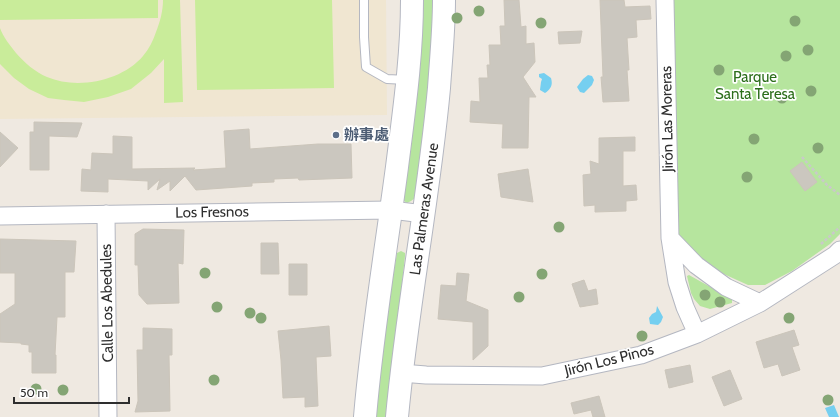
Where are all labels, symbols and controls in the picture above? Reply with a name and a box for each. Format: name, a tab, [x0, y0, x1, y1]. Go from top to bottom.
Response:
street label: Jirón Las Moreras	[657, 66, 677, 173]
park label: Parque Santa Teresa	[715, 68, 796, 103]
place label: 辦事處	[344, 126, 389, 144]
marker: 辦事處	[331, 130, 341, 140]
street label: Las Palmeras Avenue	[406, 141, 442, 276]
street label: Los Fresnos	[175, 202, 249, 222]
street label: Calle Los Abedules	[97, 244, 117, 362]
street label: Jirón Los Pinos	[562, 340, 655, 380]
scale bar	[14, 379, 129, 405]
text: 50 m	[20, 385, 48, 400]

